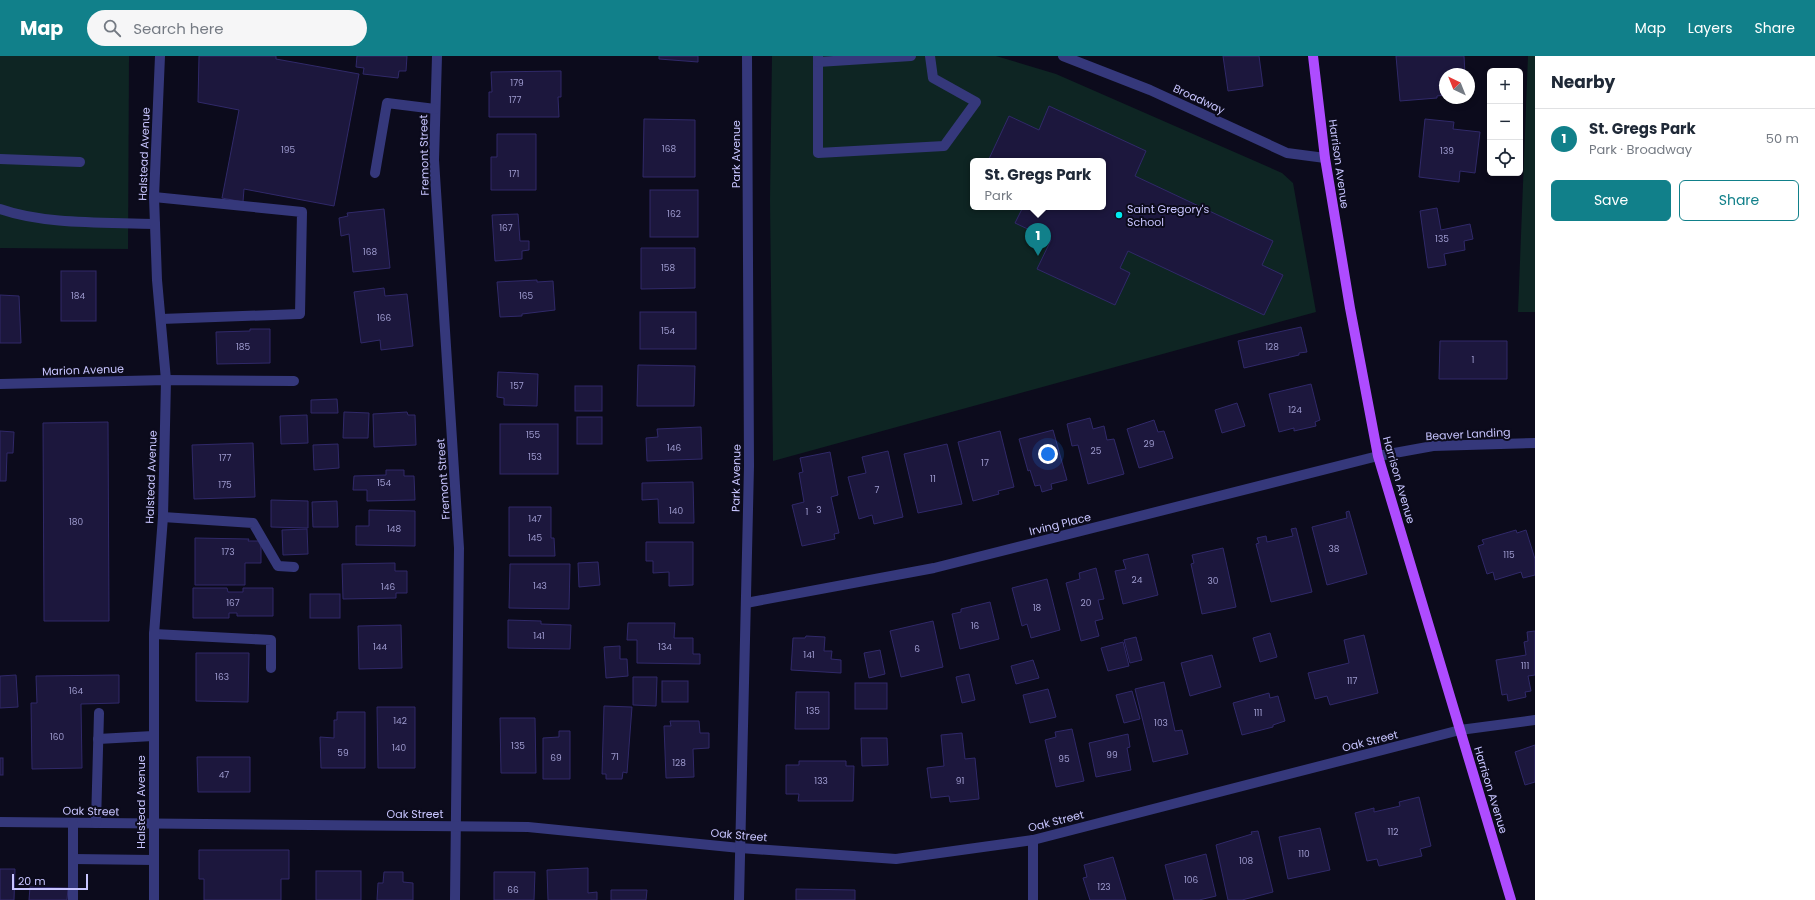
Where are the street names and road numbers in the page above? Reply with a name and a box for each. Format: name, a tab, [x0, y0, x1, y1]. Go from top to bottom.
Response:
street label: Broadway	[1171, 80, 1228, 118]
street label: Halstead Avenue	[134, 107, 154, 201]
street label: Fremont Street	[415, 114, 433, 196]
street label: Harrison Avenue	[1325, 118, 1353, 210]
street label: Park Avenue	[728, 120, 744, 188]
street label: Marion Avenue	[42, 361, 124, 379]
street label: Beaver Landing	[1425, 424, 1511, 444]
street label: Halstead Avenue	[141, 430, 161, 524]
street label: Harrison Avenue	[1379, 435, 1419, 526]
street label: Fremont Street	[432, 438, 454, 520]
street label: Park Avenue	[727, 444, 745, 512]
street label: Irving Place	[1027, 509, 1093, 539]
street label: Oak Street	[1340, 726, 1400, 756]
street label: Harrison Avenue	[1470, 745, 1512, 836]
street label: Halstead Avenue	[133, 755, 149, 849]
street label: Oak Street	[62, 803, 120, 819]
street label: Oak Street	[387, 806, 443, 822]
street label: Oak Street	[1026, 806, 1086, 836]
street label: Oak Street	[710, 825, 768, 845]

